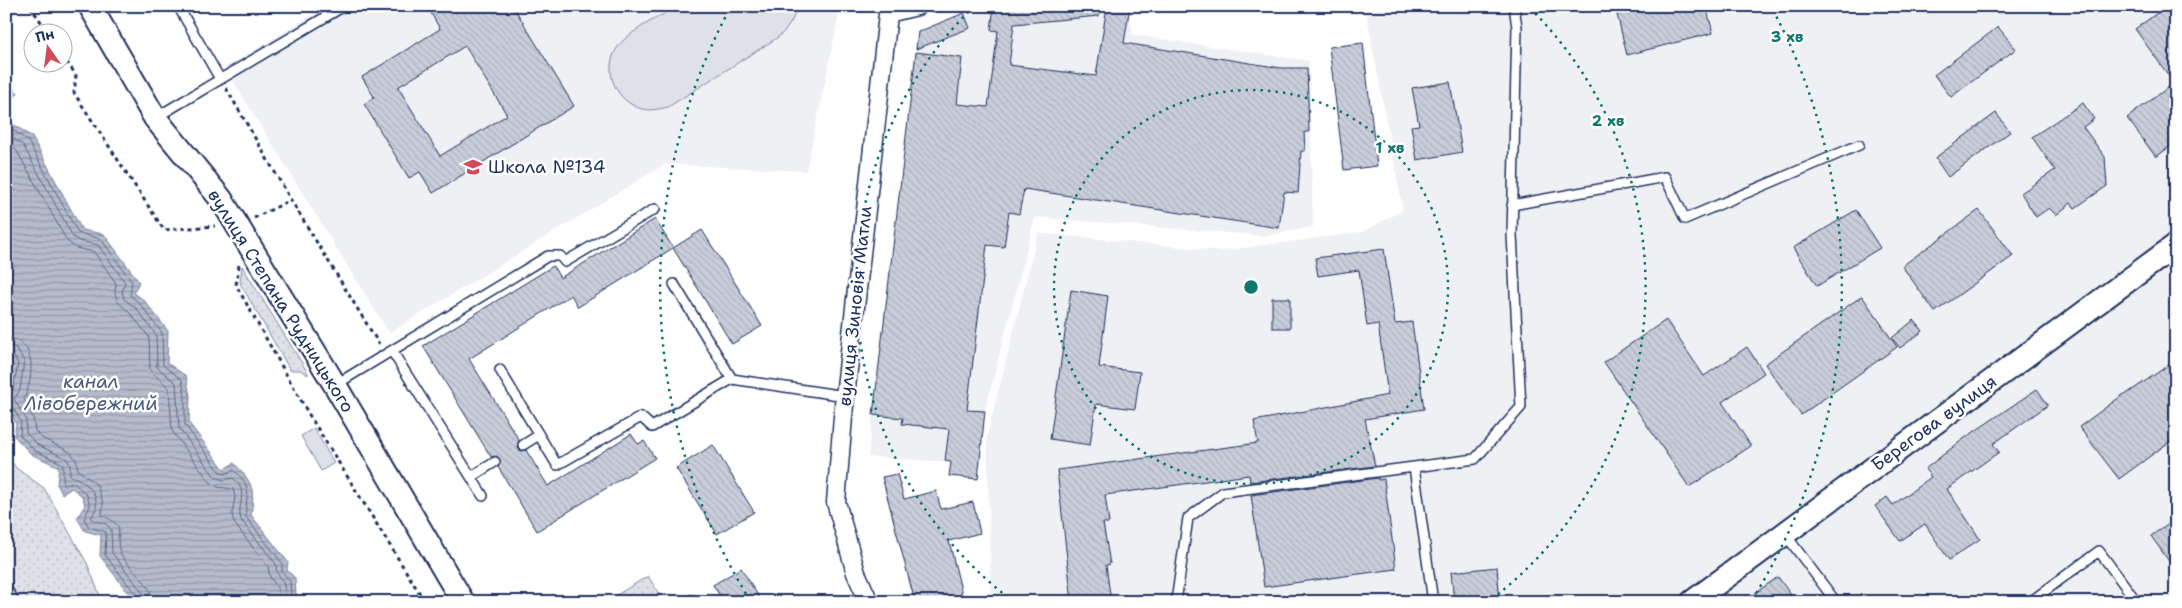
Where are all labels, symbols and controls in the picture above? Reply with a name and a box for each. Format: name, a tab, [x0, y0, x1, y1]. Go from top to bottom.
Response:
north arrow	[22, 22, 72, 72]
text: Пн	[34, 24, 56, 46]
text: 3 хв	[1771, 27, 1803, 47]
text: 2 хв	[1592, 111, 1624, 131]
text: 1 хв	[1375, 138, 1405, 158]
place label: Школа №134	[488, 155, 605, 179]
school or university icon: Школа №134	[462, 156, 484, 178]
street label: вулиця Степана Рудницького	[202, 185, 360, 417]
street label: вулиця Зиновія Матли	[833, 204, 877, 407]
centre of rings	[1242, 278, 1260, 296]
water label: канал Лівобережний	[23, 369, 158, 416]
street label: Берегова вулиця	[1866, 369, 2002, 477]

